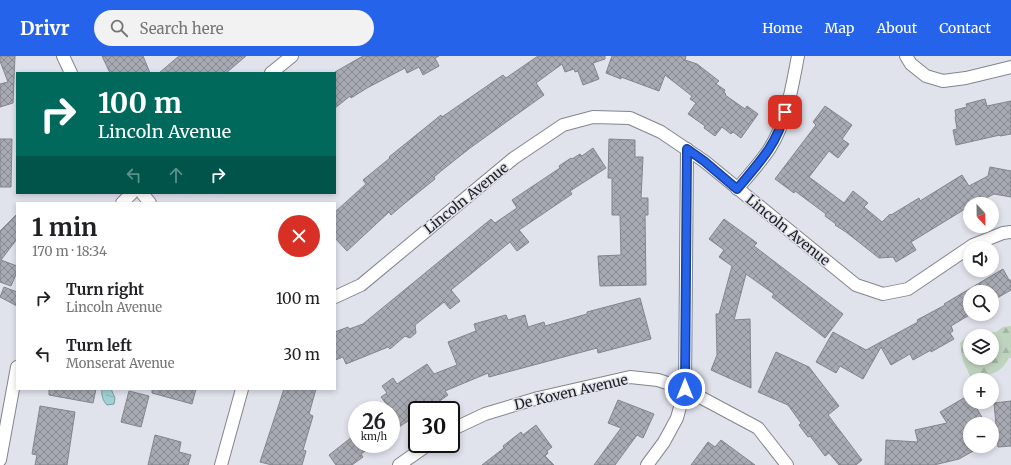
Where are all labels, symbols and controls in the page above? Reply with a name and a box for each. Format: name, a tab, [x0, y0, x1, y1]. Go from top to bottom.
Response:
search box	[94, 10, 374, 46]
text: Drivr	[20, 16, 70, 40]
icon: search	[108, 17, 130, 39]
text: Search here	[140, 19, 224, 38]
text: Home	[762, 19, 803, 37]
text: Map	[825, 19, 854, 37]
text: About	[876, 19, 917, 37]
text: Contact	[939, 19, 991, 37]
text: 100 m	[98, 85, 182, 121]
icon: right	[32, 88, 84, 140]
pin	[768, 95, 802, 129]
icon: arrive	[774, 101, 796, 123]
text: Lincoln Avenue	[98, 120, 231, 143]
street label: Lincoln Avenue	[420, 158, 512, 238]
icon: left	[123, 164, 145, 186]
icon: ahead	[165, 164, 187, 186]
icon: right	[207, 164, 229, 186]
street label: Lincoln Avenue	[742, 190, 834, 270]
north arrow	[963, 197, 999, 233]
map controls	[963, 197, 999, 453]
text: 1 min	[32, 212, 97, 243]
button: close	[278, 215, 320, 257]
button: sound	[963, 241, 999, 277]
text: 170 m · 18:34	[32, 243, 107, 260]
text: Turn right	[66, 280, 144, 299]
button: search	[963, 285, 999, 321]
icon: right	[32, 287, 54, 309]
text: 100 m	[276, 289, 320, 308]
text: Lincoln Avenue	[66, 299, 162, 316]
button: layers	[963, 329, 999, 365]
text: Turn left	[66, 336, 132, 355]
icon: left	[32, 343, 54, 365]
text: 30 m	[283, 345, 320, 364]
text: Monserat Avenue	[66, 355, 175, 372]
position arrow	[664, 368, 706, 410]
street label: De Koven Avenue	[512, 370, 630, 414]
button: +	[963, 373, 999, 409]
speed limit sign: 30	[408, 401, 460, 453]
text: 26	[362, 409, 386, 434]
button: −	[963, 417, 999, 453]
text: km/h	[361, 430, 387, 443]

